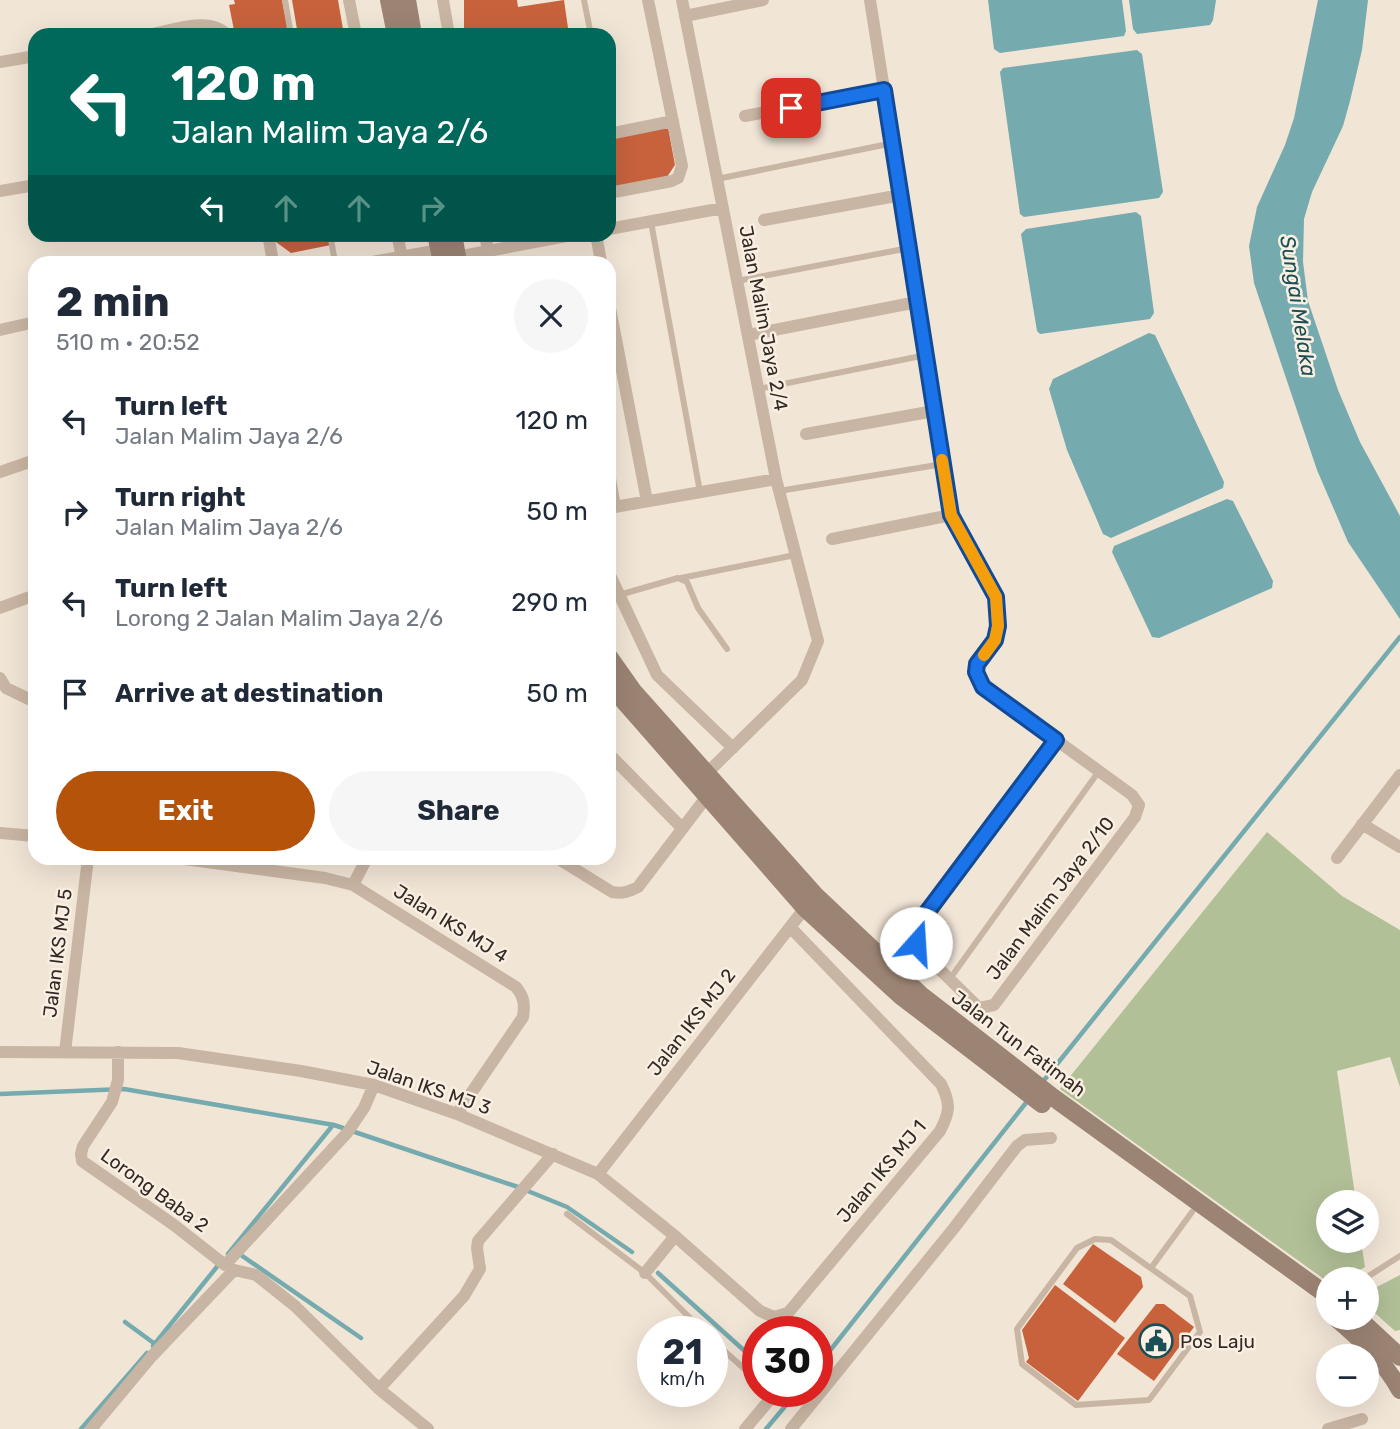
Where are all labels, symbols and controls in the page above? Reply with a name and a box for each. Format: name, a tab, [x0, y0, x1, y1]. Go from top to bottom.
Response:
text: 120 m	[171, 54, 316, 112]
icon: left	[56, 56, 147, 147]
pin	[761, 78, 821, 138]
icon: arrive	[772, 89, 810, 127]
text: Jalan Malim Jaya 2/6	[171, 113, 488, 151]
icon: left	[194, 189, 232, 227]
icon: ahead	[267, 189, 305, 227]
icon: ahead	[340, 189, 378, 227]
icon: right	[413, 189, 451, 227]
street label: Jalan Malim Jaya 2/4	[734, 223, 793, 413]
water label: Sungai Melaka	[1275, 234, 1322, 378]
text: 2 min	[56, 277, 170, 327]
button: close	[514, 279, 588, 353]
text: 510 m · 20:52	[56, 328, 200, 356]
text: Turn left	[115, 391, 227, 422]
icon: left	[56, 402, 94, 440]
text: 120 m	[516, 405, 588, 436]
text: Jalan Malim Jaya 2/6	[115, 422, 343, 450]
text: Turn right	[115, 482, 245, 513]
icon: right	[56, 493, 94, 531]
text: 50 m	[527, 496, 588, 527]
text: Jalan Malim Jaya 2/6	[115, 513, 343, 541]
text: Turn left	[115, 573, 227, 604]
icon: left	[56, 584, 94, 622]
text: 290 m	[511, 587, 588, 618]
text: Lorong 2 Jalan Malim Jaya 2/6	[115, 604, 443, 632]
icon: arrive	[56, 675, 94, 713]
text: Arrive at destination	[115, 678, 383, 709]
text: 50 m	[527, 678, 588, 709]
button: Exit	[56, 771, 315, 851]
button: Share	[329, 771, 588, 851]
street label: Jalan Malim Jaya 2/10	[982, 812, 1119, 984]
street label: Jalan IKS MJ 4	[389, 879, 512, 968]
street label: Jalan IKS MJ 5	[38, 887, 77, 1019]
position arrow	[879, 906, 953, 980]
street label: Jalan IKS MJ 2	[642, 964, 740, 1080]
street label: Jalan Tun Fatimah	[947, 985, 1090, 1101]
street label: Jalan IKS MJ 3	[364, 1055, 494, 1119]
street label: Jalan IKS MJ 1	[832, 1115, 931, 1227]
street label: Lorong Baba 2	[96, 1144, 213, 1237]
map controls	[1316, 1190, 1379, 1407]
button: layers	[1316, 1190, 1379, 1253]
button: +	[1316, 1267, 1379, 1330]
speed limit sign: 30	[742, 1316, 833, 1407]
public building icon: Pos Laju	[1137, 1322, 1175, 1360]
place label: Pos Laju	[1180, 1330, 1255, 1353]
text: 21	[662, 1331, 703, 1373]
button: −	[1316, 1344, 1379, 1407]
text: km/h	[660, 1368, 705, 1390]

